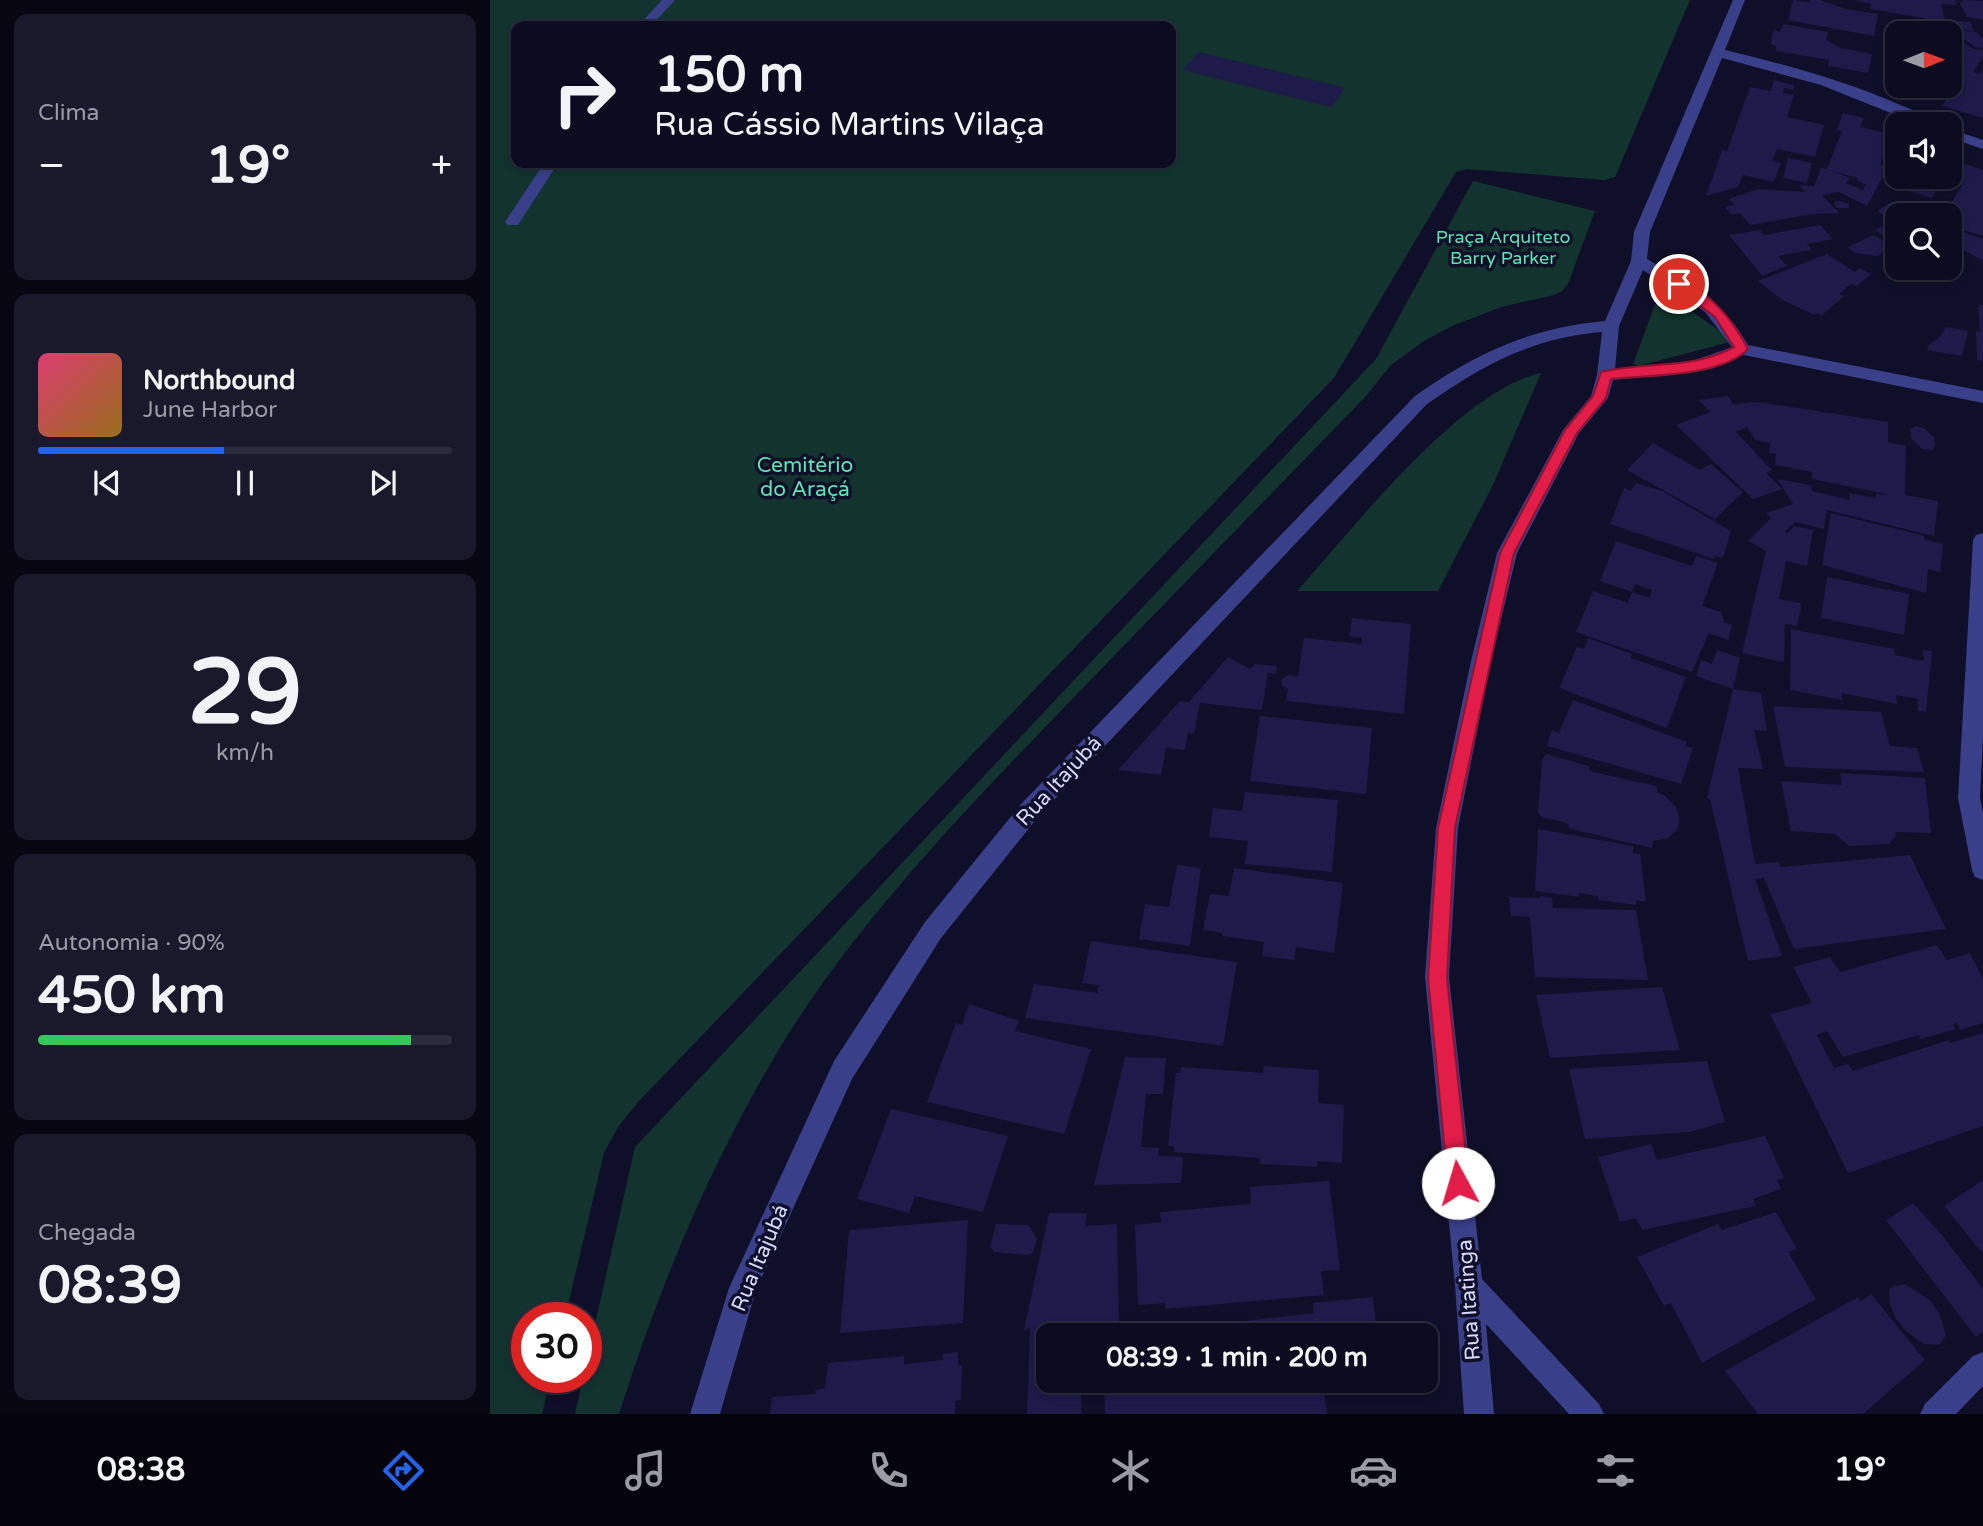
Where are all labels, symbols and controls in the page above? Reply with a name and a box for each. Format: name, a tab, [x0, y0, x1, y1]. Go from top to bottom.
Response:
north arrow	[1885, 21, 1962, 98]
map controls	[1885, 21, 1962, 280]
text: 150 m	[654, 46, 804, 105]
icon: right	[539, 49, 630, 140]
text: Clima	[38, 99, 99, 127]
text: Rua Cássio Martins Vilaça	[654, 106, 1045, 144]
button: sound	[1885, 112, 1962, 189]
text: 19°	[205, 134, 290, 197]
text: −	[38, 143, 65, 189]
text: +	[431, 143, 452, 189]
button: search	[1885, 203, 1962, 280]
park label: Praça Arquiteto Barry Parker	[1436, 226, 1570, 269]
pin	[1649, 254, 1709, 314]
icon: arrive	[1660, 265, 1698, 303]
text: Northbound	[143, 365, 295, 396]
text: June Harbor	[143, 396, 277, 424]
park label: Cemitério do Araçá	[757, 453, 853, 502]
icon: previous	[88, 464, 126, 502]
icon: pause	[226, 464, 264, 502]
icon: next	[364, 464, 402, 502]
text: 29	[188, 638, 302, 748]
street label: Rua Itajubá	[1011, 731, 1107, 831]
text: km/h	[216, 739, 274, 767]
text: Autonomia · 90%	[38, 929, 225, 957]
text: 450 km	[38, 964, 226, 1027]
position arrow	[1421, 1146, 1495, 1220]
street label: Rua Itajubá	[726, 1201, 794, 1315]
text: Chegada	[38, 1219, 136, 1247]
street label: Rua Itatinga	[1452, 1239, 1486, 1361]
text: 08:39	[38, 1254, 182, 1317]
speed limit sign: 30	[511, 1302, 602, 1393]
text: 08:39 · 1 min · 200 m	[1106, 1342, 1368, 1373]
icon: directions	[379, 1446, 428, 1495]
icon: music	[621, 1446, 670, 1495]
icon: phone	[864, 1446, 913, 1495]
icon: climate	[1106, 1446, 1155, 1495]
icon: car	[1349, 1446, 1398, 1495]
icon: filters	[1591, 1446, 1640, 1495]
text: 08:38	[97, 1451, 185, 1489]
text: 19°	[1834, 1451, 1886, 1489]

